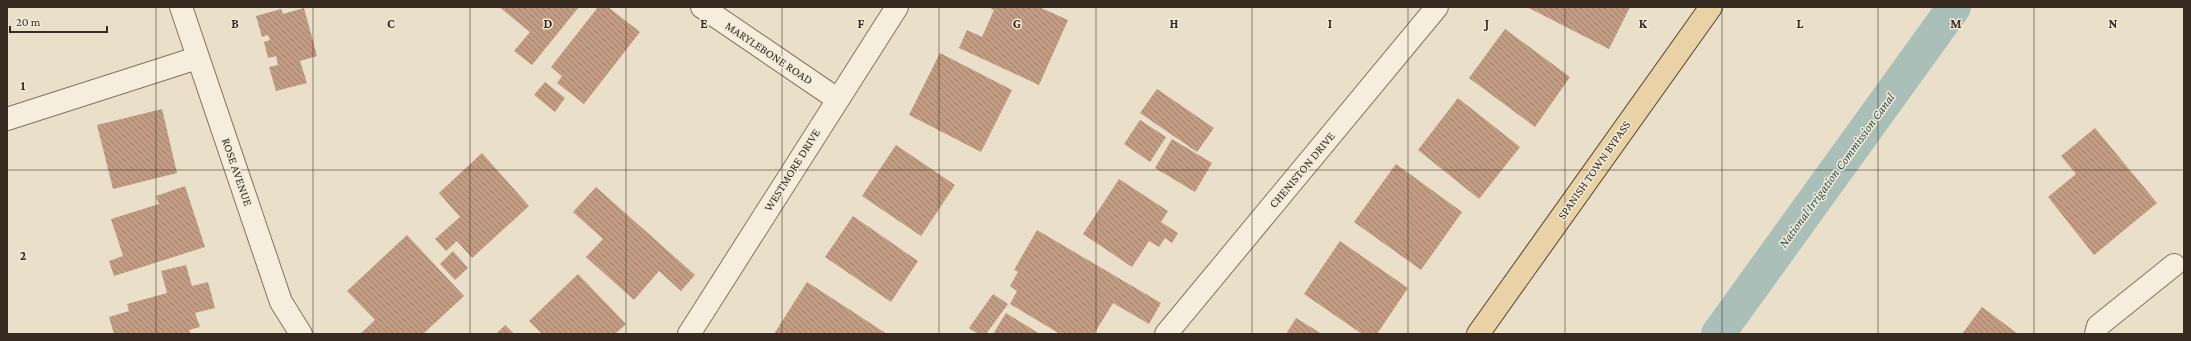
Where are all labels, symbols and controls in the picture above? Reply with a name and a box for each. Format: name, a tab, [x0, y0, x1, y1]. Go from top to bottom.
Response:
scale bar	[10, 8, 107, 34]
text: 20 m	[16, 15, 41, 29]
text: B	[231, 16, 239, 31]
text: C	[387, 16, 395, 31]
text: D	[544, 16, 553, 31]
text: E	[700, 16, 708, 31]
text: F	[858, 16, 865, 31]
text: G	[1013, 16, 1021, 31]
text: H	[1170, 16, 1179, 31]
text: I	[1328, 16, 1332, 31]
text: J	[1483, 16, 1489, 31]
text: K	[1639, 16, 1648, 31]
text: L	[1797, 16, 1804, 31]
text: M	[1950, 16, 1962, 31]
text: N	[2109, 16, 2118, 31]
street label: MARYLEBONE ROAD	[723, 19, 815, 87]
text: 1	[21, 78, 26, 93]
water label: National Irrigation Commission Canal	[1775, 89, 1898, 251]
street label: SPANISH TOWN BYPASS	[1555, 118, 1634, 222]
street label: WESTMORE DRIVE	[761, 126, 823, 214]
street label: CHENISTON DRIVE	[1266, 129, 1338, 211]
street label: ROSE AVENUE	[219, 136, 255, 208]
text: 2	[20, 248, 27, 263]

